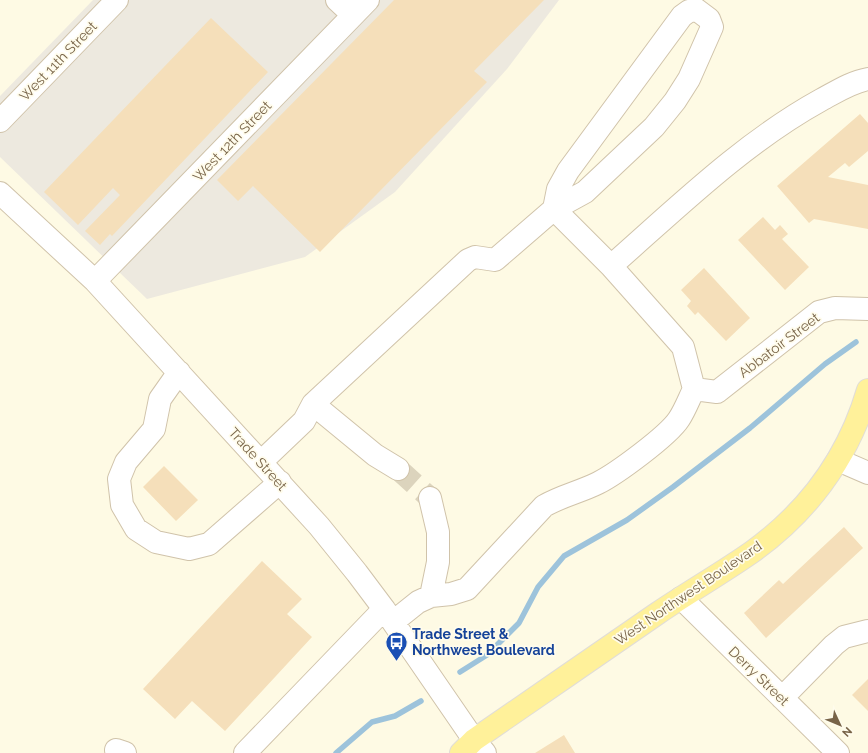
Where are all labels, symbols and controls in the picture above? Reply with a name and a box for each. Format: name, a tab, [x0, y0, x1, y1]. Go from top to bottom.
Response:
street label: West 11th Street	[16, 18, 100, 104]
street label: West 12th Street	[190, 97, 275, 184]
street label: Abbatoir Street	[735, 309, 823, 381]
street label: Trade Street	[226, 424, 291, 494]
street label: West Northwest Boulevard	[611, 538, 765, 648]
place label: Trade Street & Northwest Boulevard	[412, 626, 555, 658]
bus stop icon: Trade Street & Northwest Boulevard	[383, 629, 409, 662]
street label: Derry Street	[726, 643, 793, 709]
north arrow	[820, 705, 860, 745]
text: N	[839, 724, 854, 739]

